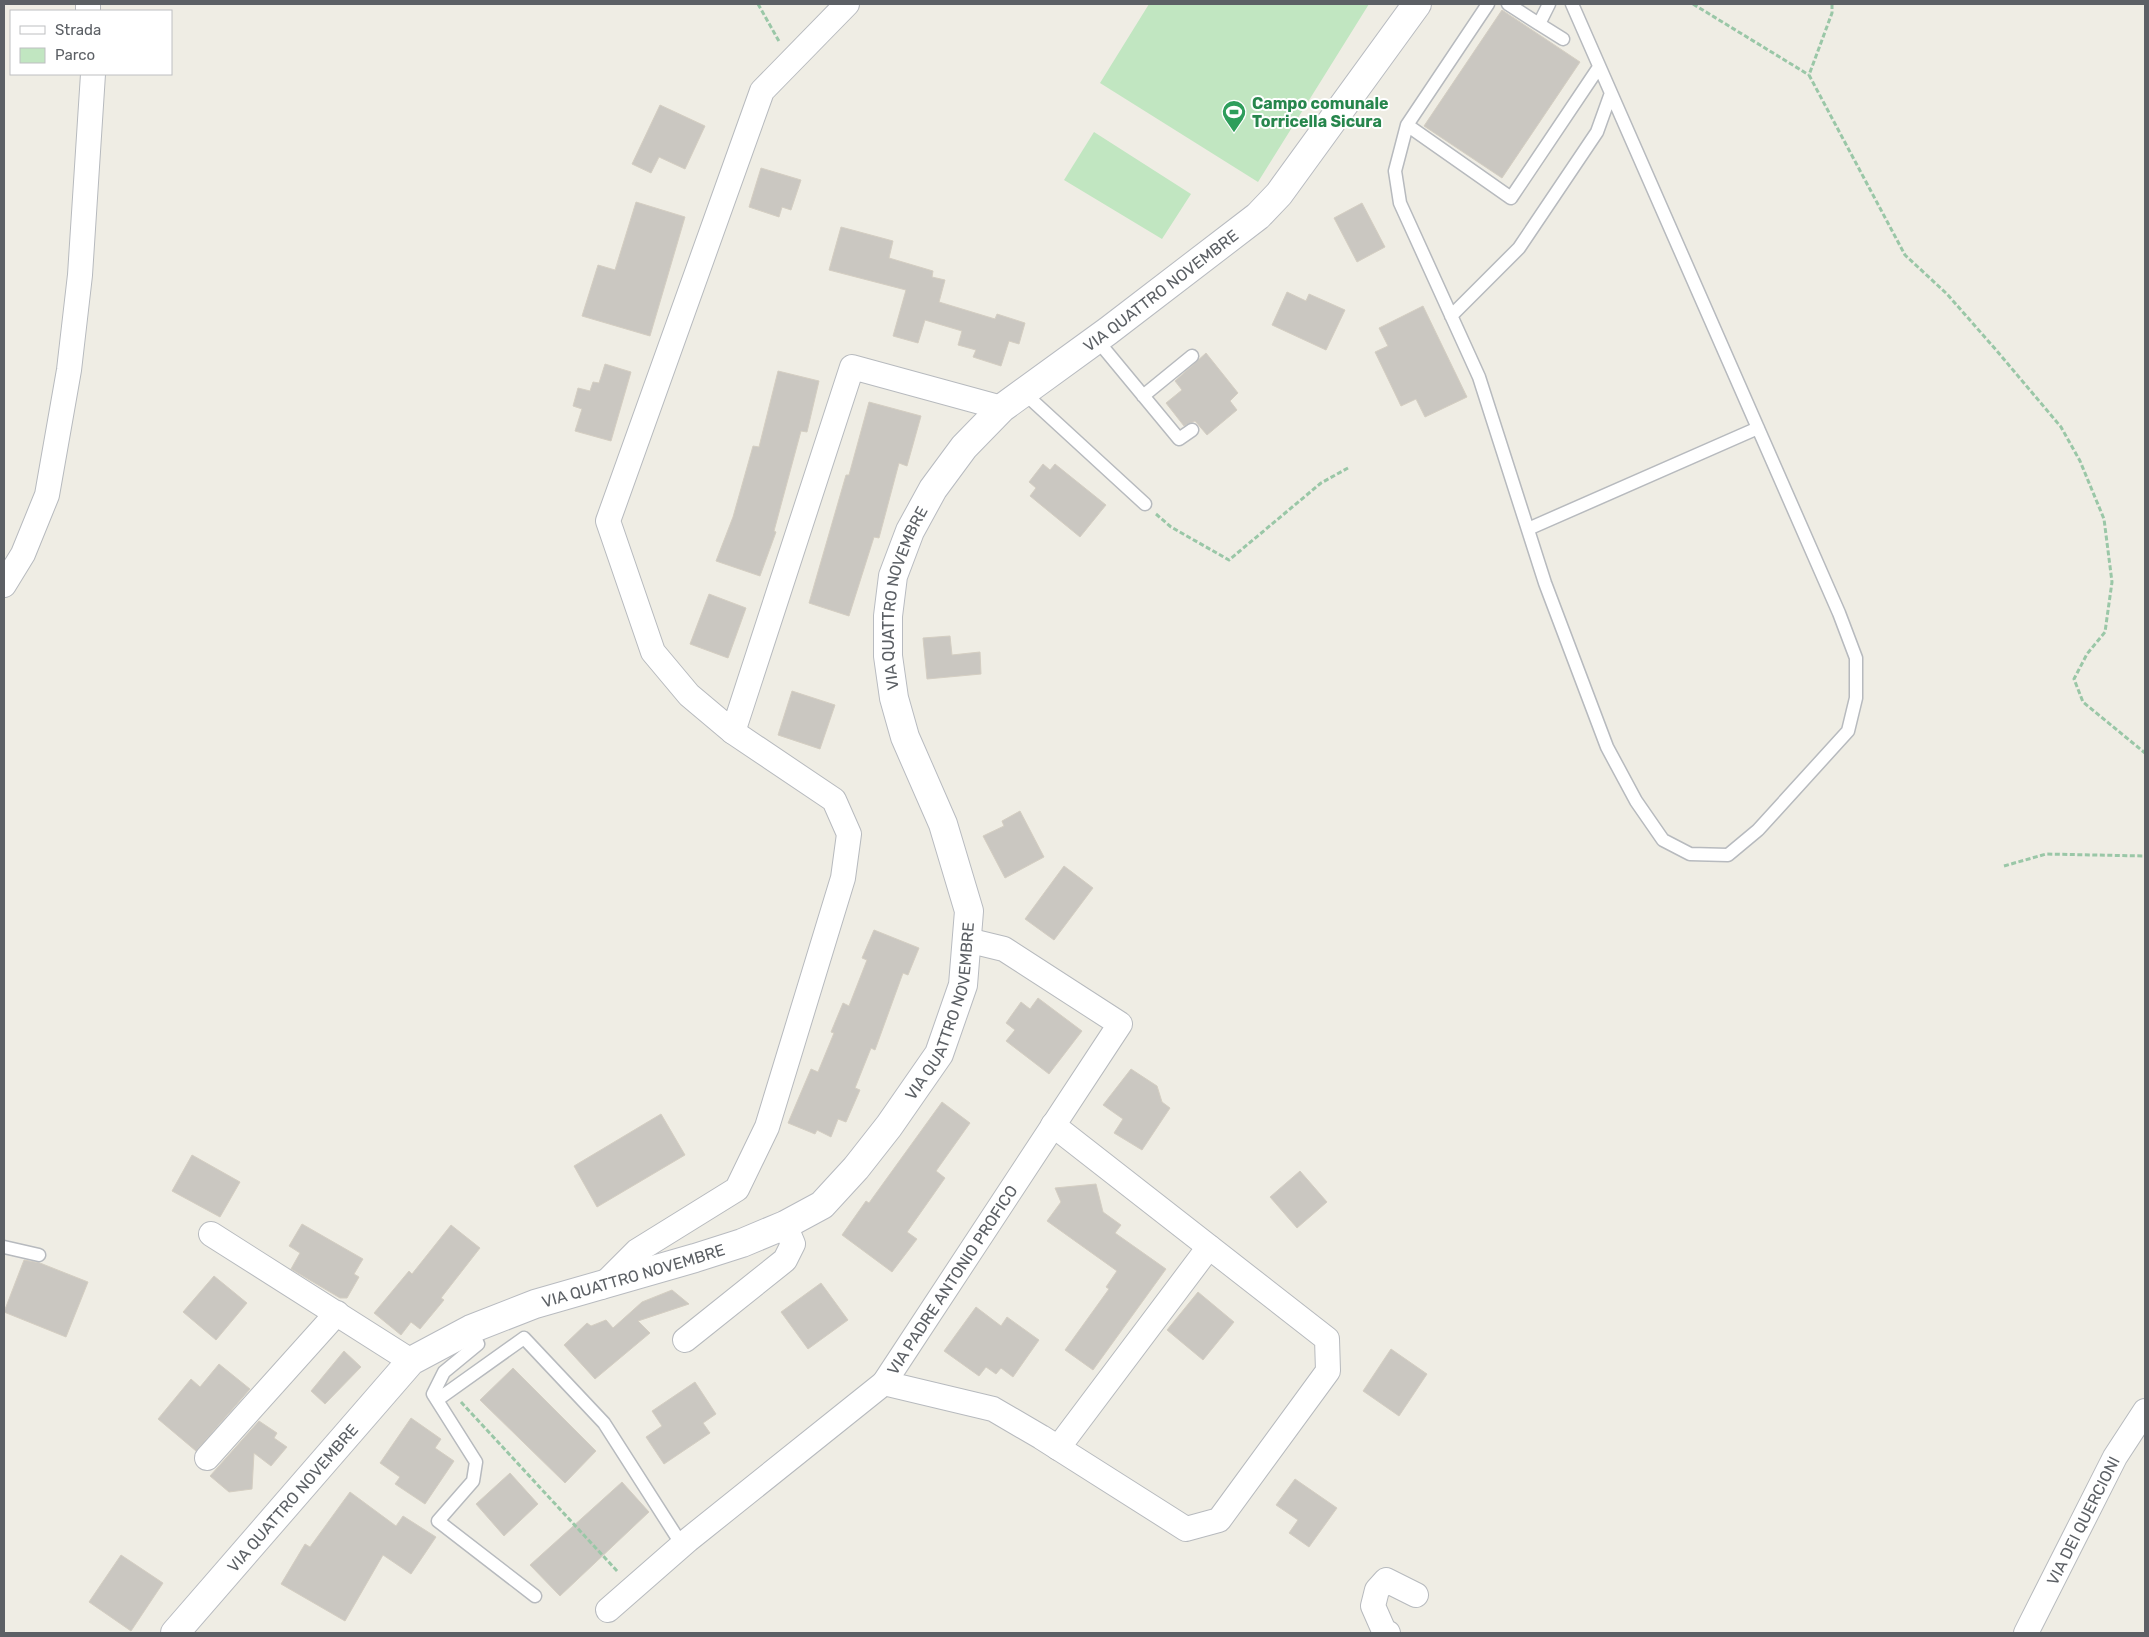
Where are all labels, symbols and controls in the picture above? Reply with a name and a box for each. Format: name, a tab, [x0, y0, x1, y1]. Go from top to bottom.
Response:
legend	[10, 10, 172, 75]
text: Strada	[55, 21, 101, 39]
text: Parco	[55, 46, 95, 64]
place label: Campo comunale Torricella Sicura	[1252, 94, 1389, 131]
sports icon: Campo comunale Torricella Sicura	[1221, 99, 1247, 133]
street label: VIA QUATTRO NOVEMBRE	[1080, 226, 1242, 356]
street label: VIA QUATTRO NOVEMBRE	[879, 503, 932, 691]
street label: VIA QUATTRO NOVEMBRE	[901, 921, 978, 1104]
street label: VIA PADRE ANTONIO PROFICO	[883, 1182, 1021, 1378]
street label: VIA QUATTRO NOVEMBRE	[540, 1240, 727, 1312]
street label: VIA QUATTRO NOVEMBRE	[223, 1420, 362, 1576]
street label: VIA DEI QUERCIONI	[2043, 1453, 2124, 1588]

